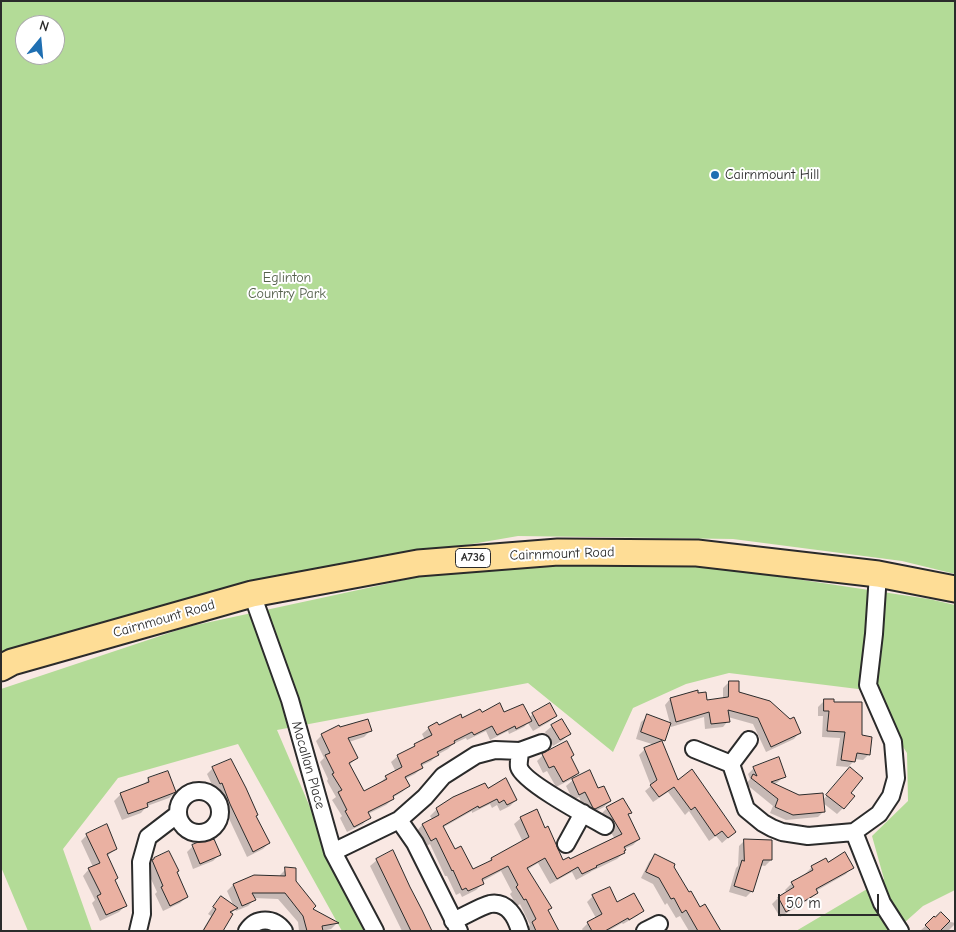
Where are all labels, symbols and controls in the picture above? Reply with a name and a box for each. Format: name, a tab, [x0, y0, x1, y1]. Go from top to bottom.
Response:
north arrow	[15, 15, 65, 65]
text: N	[37, 17, 51, 36]
place label: Cairnmount Hill	[725, 167, 819, 183]
marker: Cairnmount Hill	[709, 169, 721, 181]
park label: Eglinton Country Park	[248, 270, 326, 302]
street label: Cairnmount Road	[509, 544, 615, 564]
road number: A736	[456, 548, 490, 568]
street label: Cairnmount Road	[111, 596, 217, 642]
street label: Macallan Place	[287, 719, 329, 811]
scale bar	[781, 884, 882, 916]
text: 50 m	[786, 894, 821, 912]

